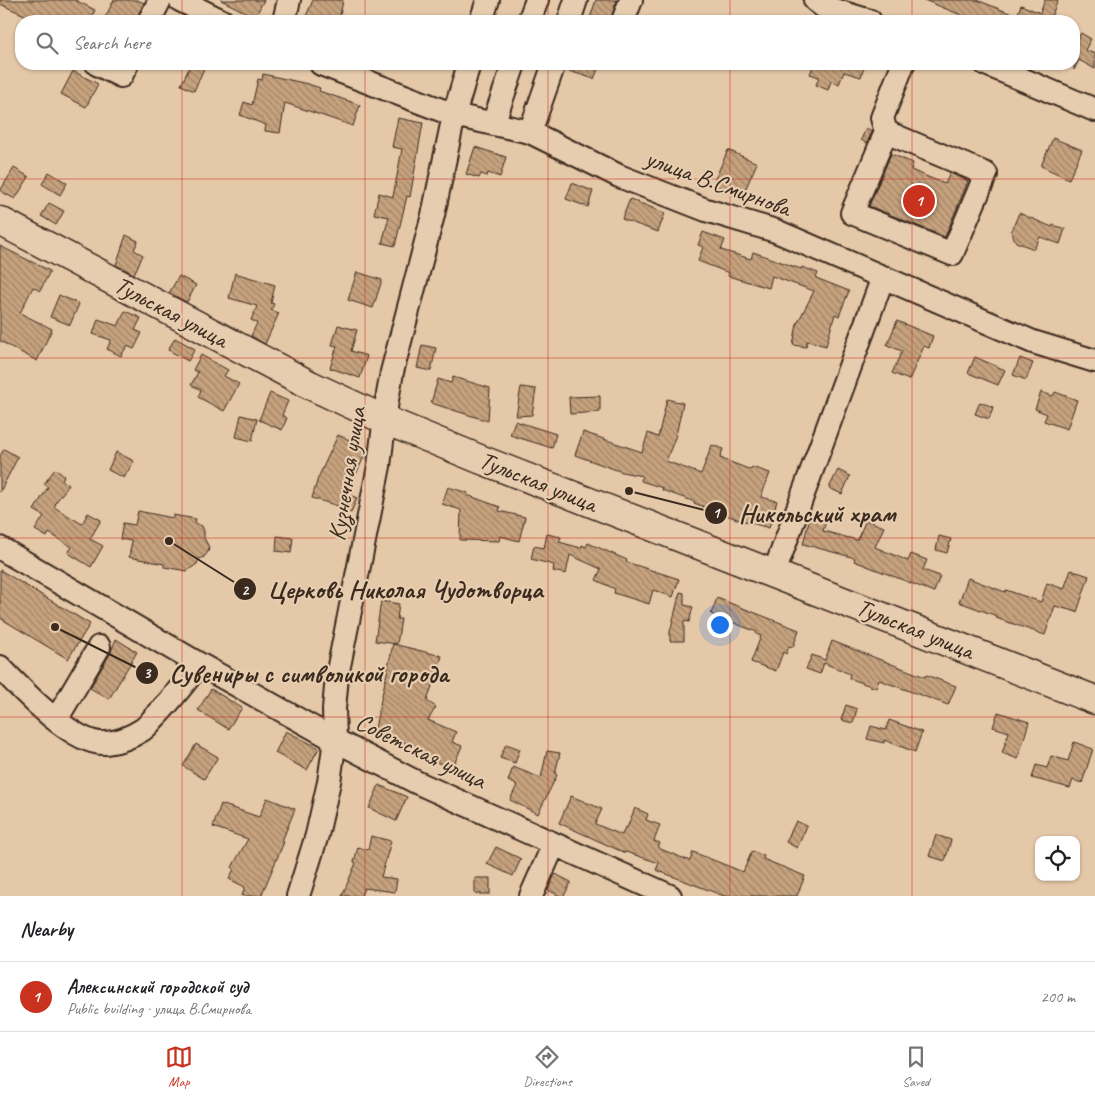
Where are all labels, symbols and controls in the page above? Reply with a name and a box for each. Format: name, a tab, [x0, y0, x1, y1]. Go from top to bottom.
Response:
search box	[15, 15, 1080, 70]
icon: search	[33, 29, 61, 57]
text: Search here	[73, 31, 150, 55]
street label: улица В.Смирнова	[639, 141, 797, 225]
pin: 1	[903, 182, 935, 220]
street label: Тульская улица	[109, 269, 236, 357]
street label: Кузнечная улица	[321, 403, 375, 543]
street label: Тульская улица	[474, 444, 604, 521]
callout: Никольский храм	[704, 492, 905, 533]
text: Никольский храм	[739, 497, 897, 530]
text: 1	[713, 504, 722, 523]
callout: Церковь Николая Чудотворца	[233, 569, 552, 610]
text: Церковь Николая Чудотворца	[267, 573, 545, 606]
text: 2	[242, 581, 250, 600]
street label: Тульская улица	[851, 591, 981, 668]
your location	[707, 612, 733, 638]
callout: Сувениры с символикой города	[134, 653, 459, 694]
text: Сувениры с символикой города	[170, 657, 451, 690]
text: 3	[144, 664, 152, 683]
street label: Советская улица	[351, 706, 493, 797]
map controls	[1035, 836, 1080, 881]
button: locate	[1035, 836, 1080, 881]
text: Nearby	[20, 916, 73, 942]
text: Алексинский городской суд	[67, 975, 248, 999]
text: 1	[32, 987, 40, 1007]
text: 200 m	[1041, 987, 1075, 1007]
text: Public building · улица В.Смирнова	[67, 999, 251, 1019]
tab: Map	[165, 1043, 193, 1090]
tab: Directions	[523, 1043, 572, 1090]
tab: Saved	[902, 1043, 930, 1090]

